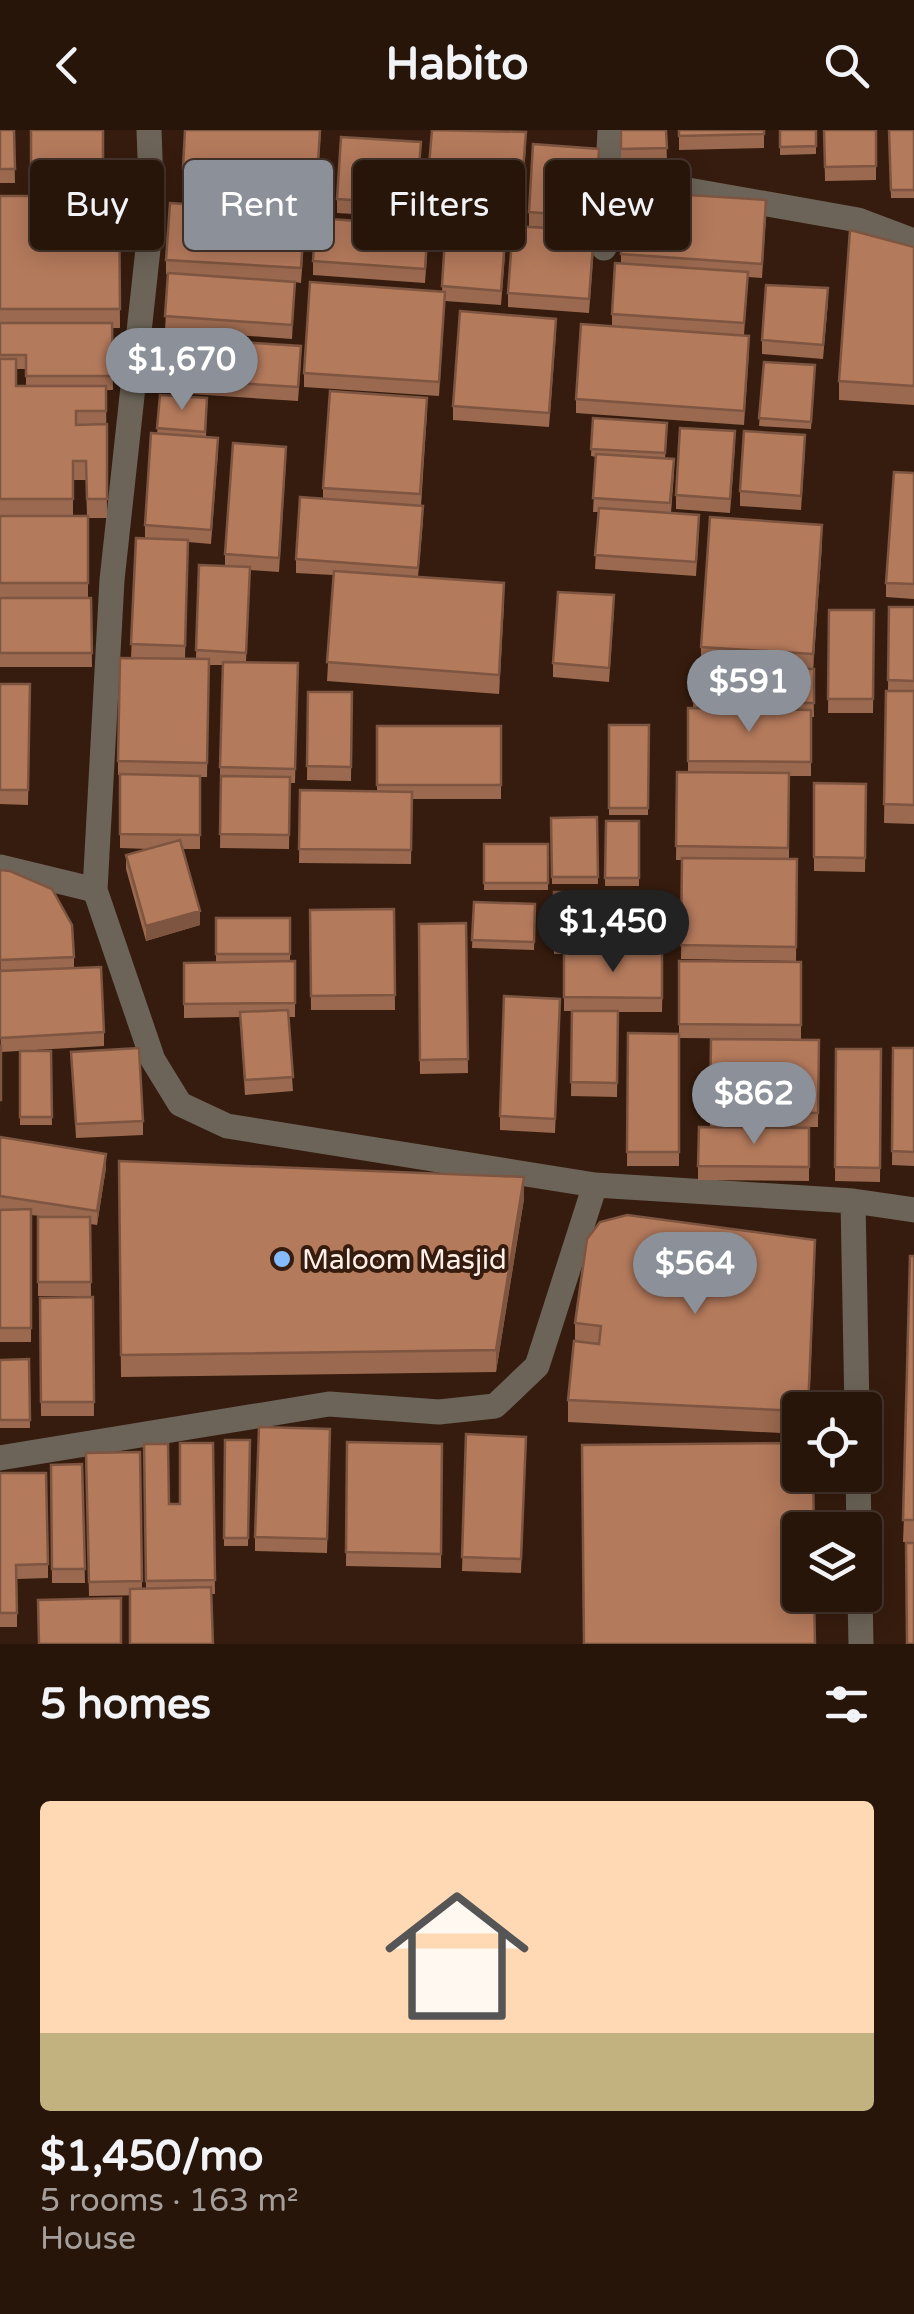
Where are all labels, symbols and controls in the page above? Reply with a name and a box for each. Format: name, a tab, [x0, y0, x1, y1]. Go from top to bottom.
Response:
icon: back	[40, 38, 95, 93]
text: Habito	[385, 38, 529, 92]
icon: search	[819, 38, 874, 93]
chip: Buy	[30, 160, 164, 250]
chip: Rent	[184, 160, 333, 250]
chip: Filters	[353, 160, 525, 250]
chip: New	[545, 160, 690, 250]
pin: $1,670	[101, 328, 263, 413]
text: $1,670	[128, 341, 236, 379]
pin: $591	[690, 650, 808, 735]
text: $591	[709, 663, 789, 701]
pin: $1,450	[532, 890, 694, 975]
text: $1,450	[559, 903, 667, 941]
pin: $862	[695, 1062, 813, 1147]
text: $862	[714, 1075, 794, 1113]
pin: $564	[636, 1232, 754, 1317]
place label: Maloom Masjid	[302, 1243, 507, 1277]
text: $564	[655, 1245, 735, 1283]
marker: Maloom Masjid	[271, 1248, 293, 1270]
map controls	[782, 1392, 882, 1612]
button: locate	[782, 1392, 882, 1492]
button: layers	[782, 1512, 882, 1612]
icon: filters	[819, 1677, 874, 1732]
text: 5 homes	[40, 1679, 211, 1730]
icon: home	[367, 1866, 547, 2046]
text: $1,450/mo	[40, 2131, 264, 2182]
text: 5 rooms · 163 m²	[40, 2182, 299, 2220]
text: House	[40, 2220, 136, 2258]

